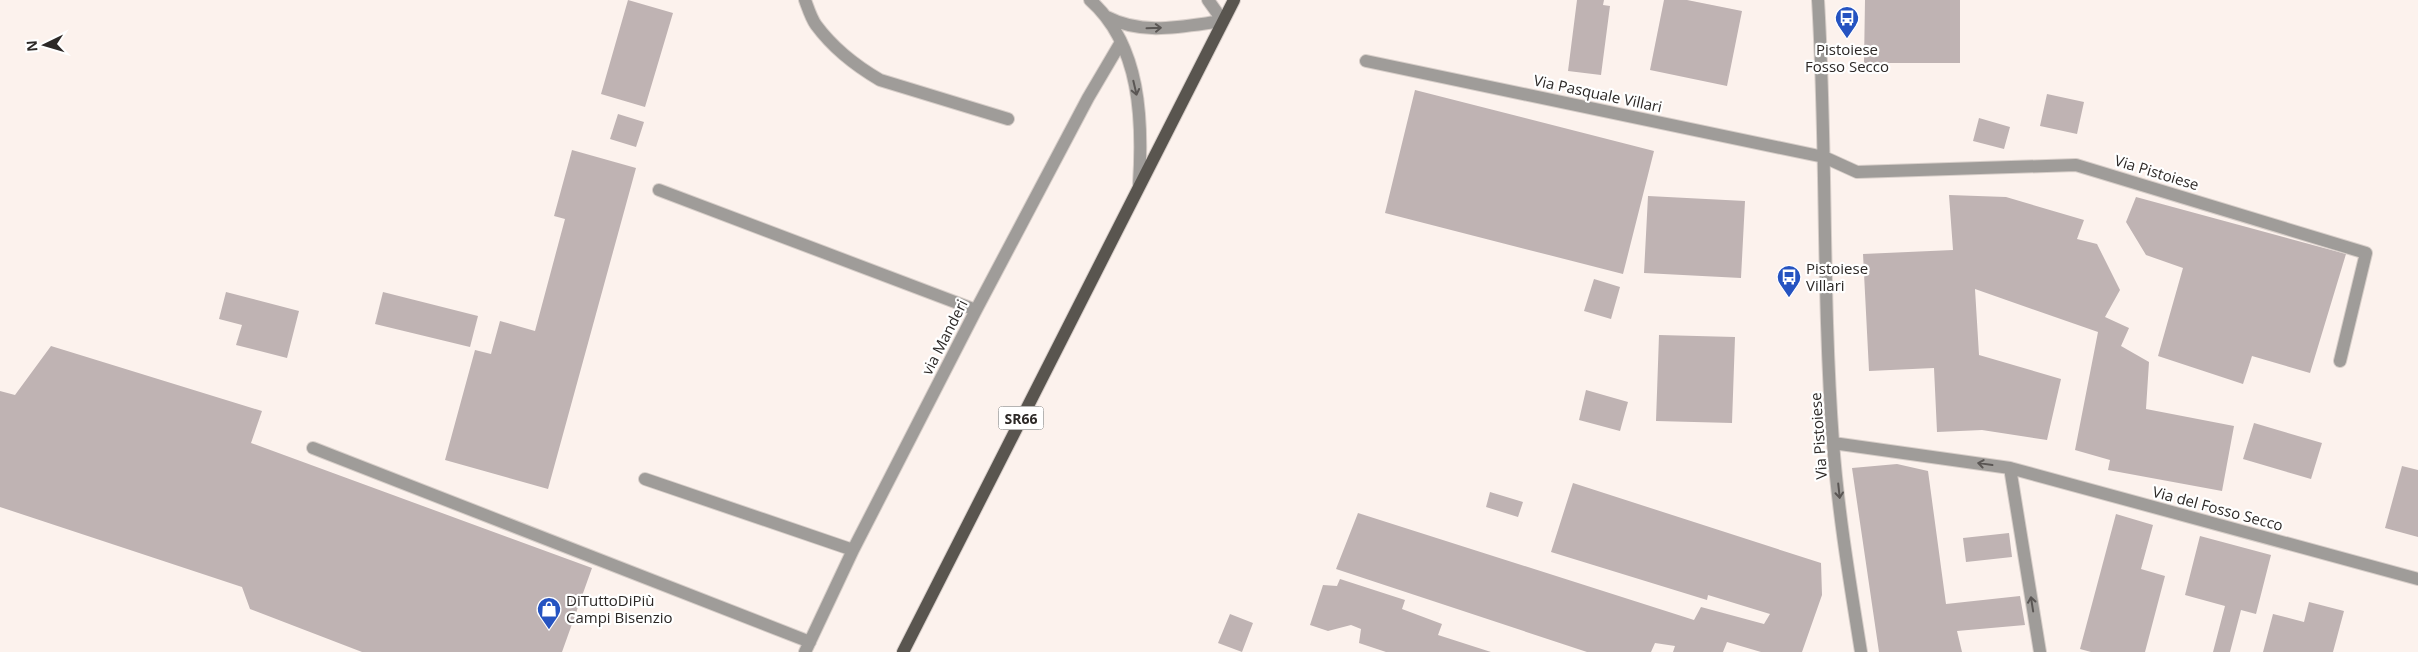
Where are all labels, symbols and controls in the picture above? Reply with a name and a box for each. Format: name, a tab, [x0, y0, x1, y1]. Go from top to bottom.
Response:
bus stop icon: Pistoiese Fosso Secco	[1834, 5, 1860, 39]
north arrow	[20, 20, 70, 70]
one-way arrow	[1145, 23, 1161, 33]
place label: Pistoiese Fosso Secco	[1805, 39, 1889, 76]
text: N	[22, 40, 42, 53]
street label: Via Pasquale Villari	[1532, 70, 1664, 116]
one-way arrow	[1131, 80, 1140, 96]
street label: Via Pistoiese	[2112, 150, 2202, 194]
place label: Pistoiese Villari	[1806, 258, 1868, 295]
bus stop icon: Pistoiese Villari	[1776, 264, 1802, 298]
street label: via Manderi	[916, 296, 972, 378]
street label: Via Pistoiese	[1805, 392, 1831, 480]
road number: SR66	[998, 406, 1044, 429]
one-way arrow	[1978, 459, 1994, 469]
street label: Via del Fosso Secco	[2151, 481, 2285, 535]
one-way arrow	[1834, 483, 1844, 499]
place label: DiTuttoDiPiù Campi Bisenzio	[566, 590, 673, 627]
shop icon: DiTuttoDiPiù Campi Bisenzio	[536, 596, 562, 630]
one-way arrow	[2027, 596, 2037, 612]

